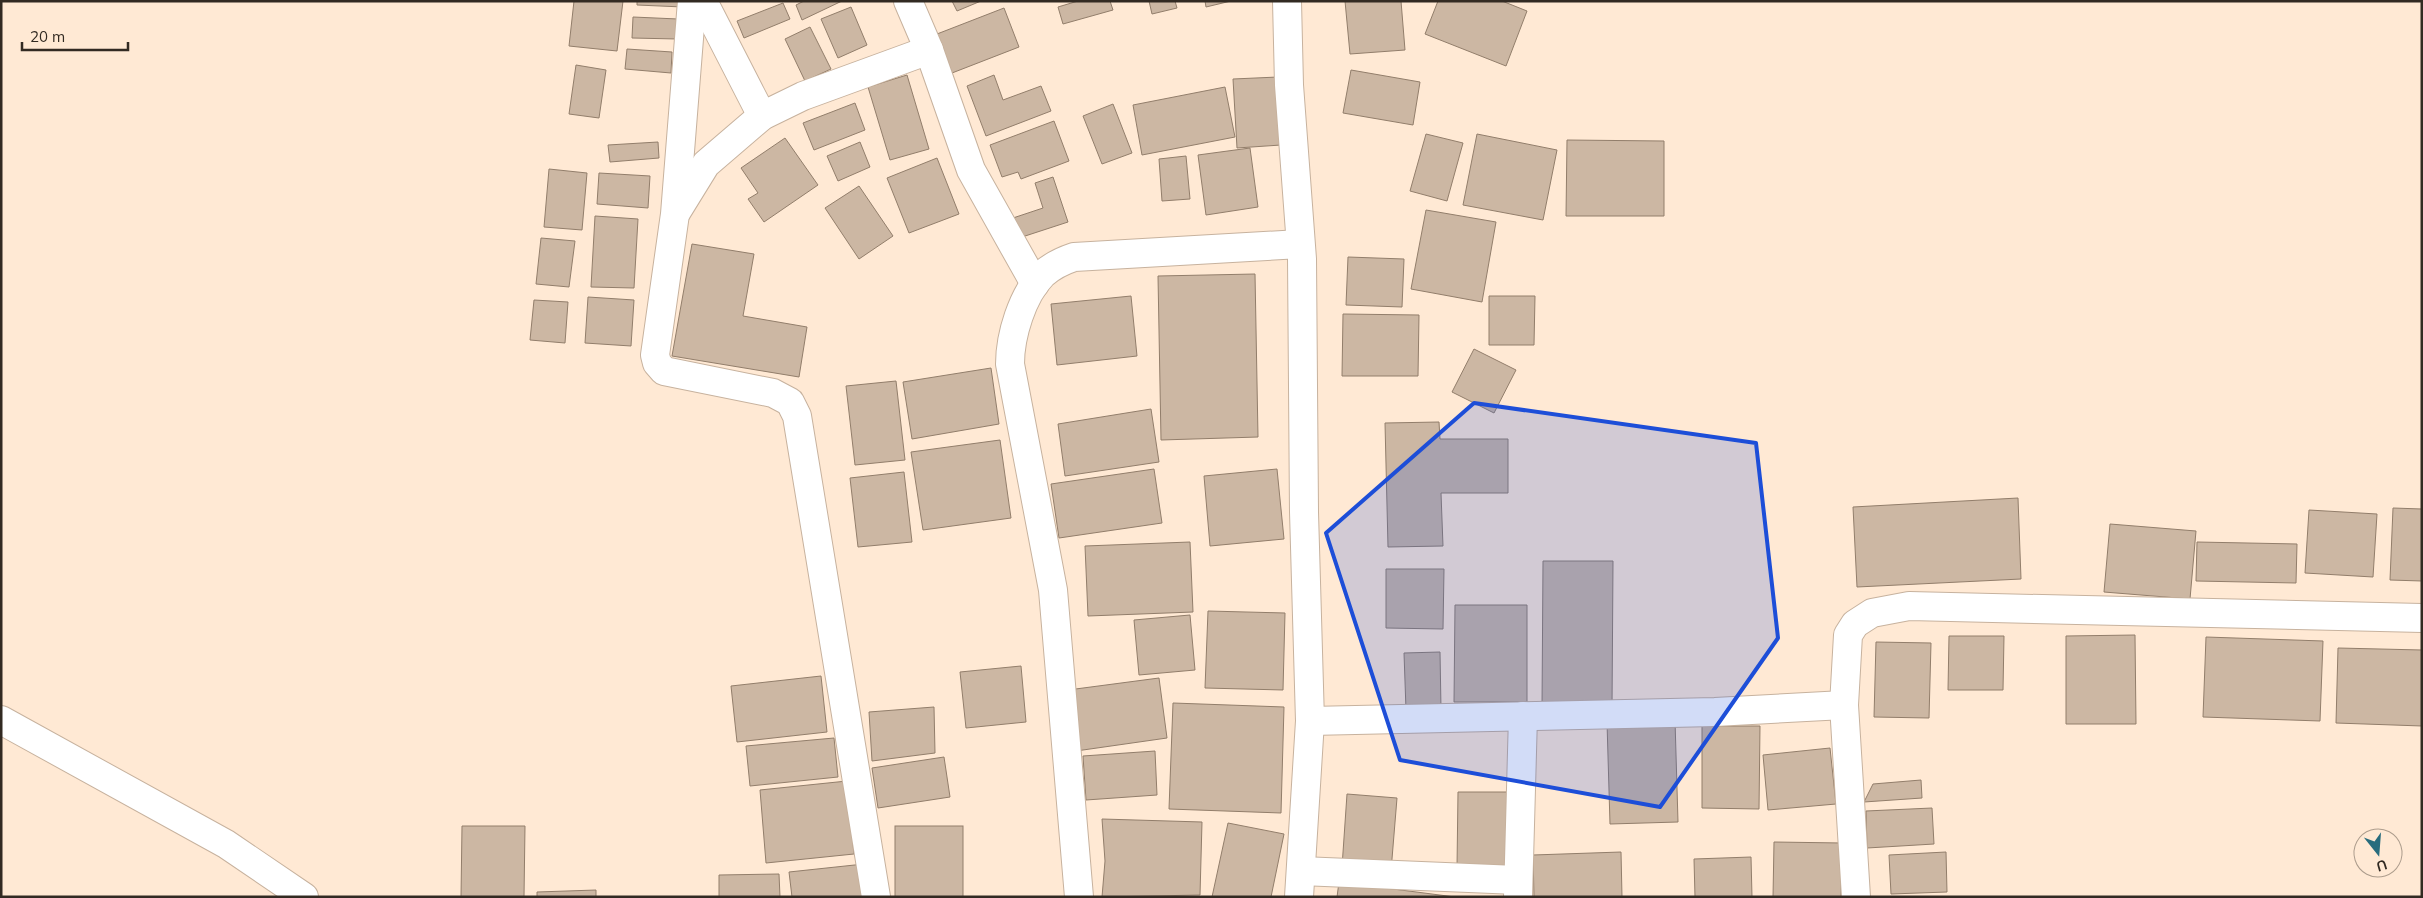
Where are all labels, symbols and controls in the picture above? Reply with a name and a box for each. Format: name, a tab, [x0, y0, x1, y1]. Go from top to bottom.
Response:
scale bar	[22, 20, 129, 52]
text: 20 m	[30, 27, 65, 46]
north arrow	[2353, 828, 2403, 878]
text: U	[2374, 855, 2389, 876]

